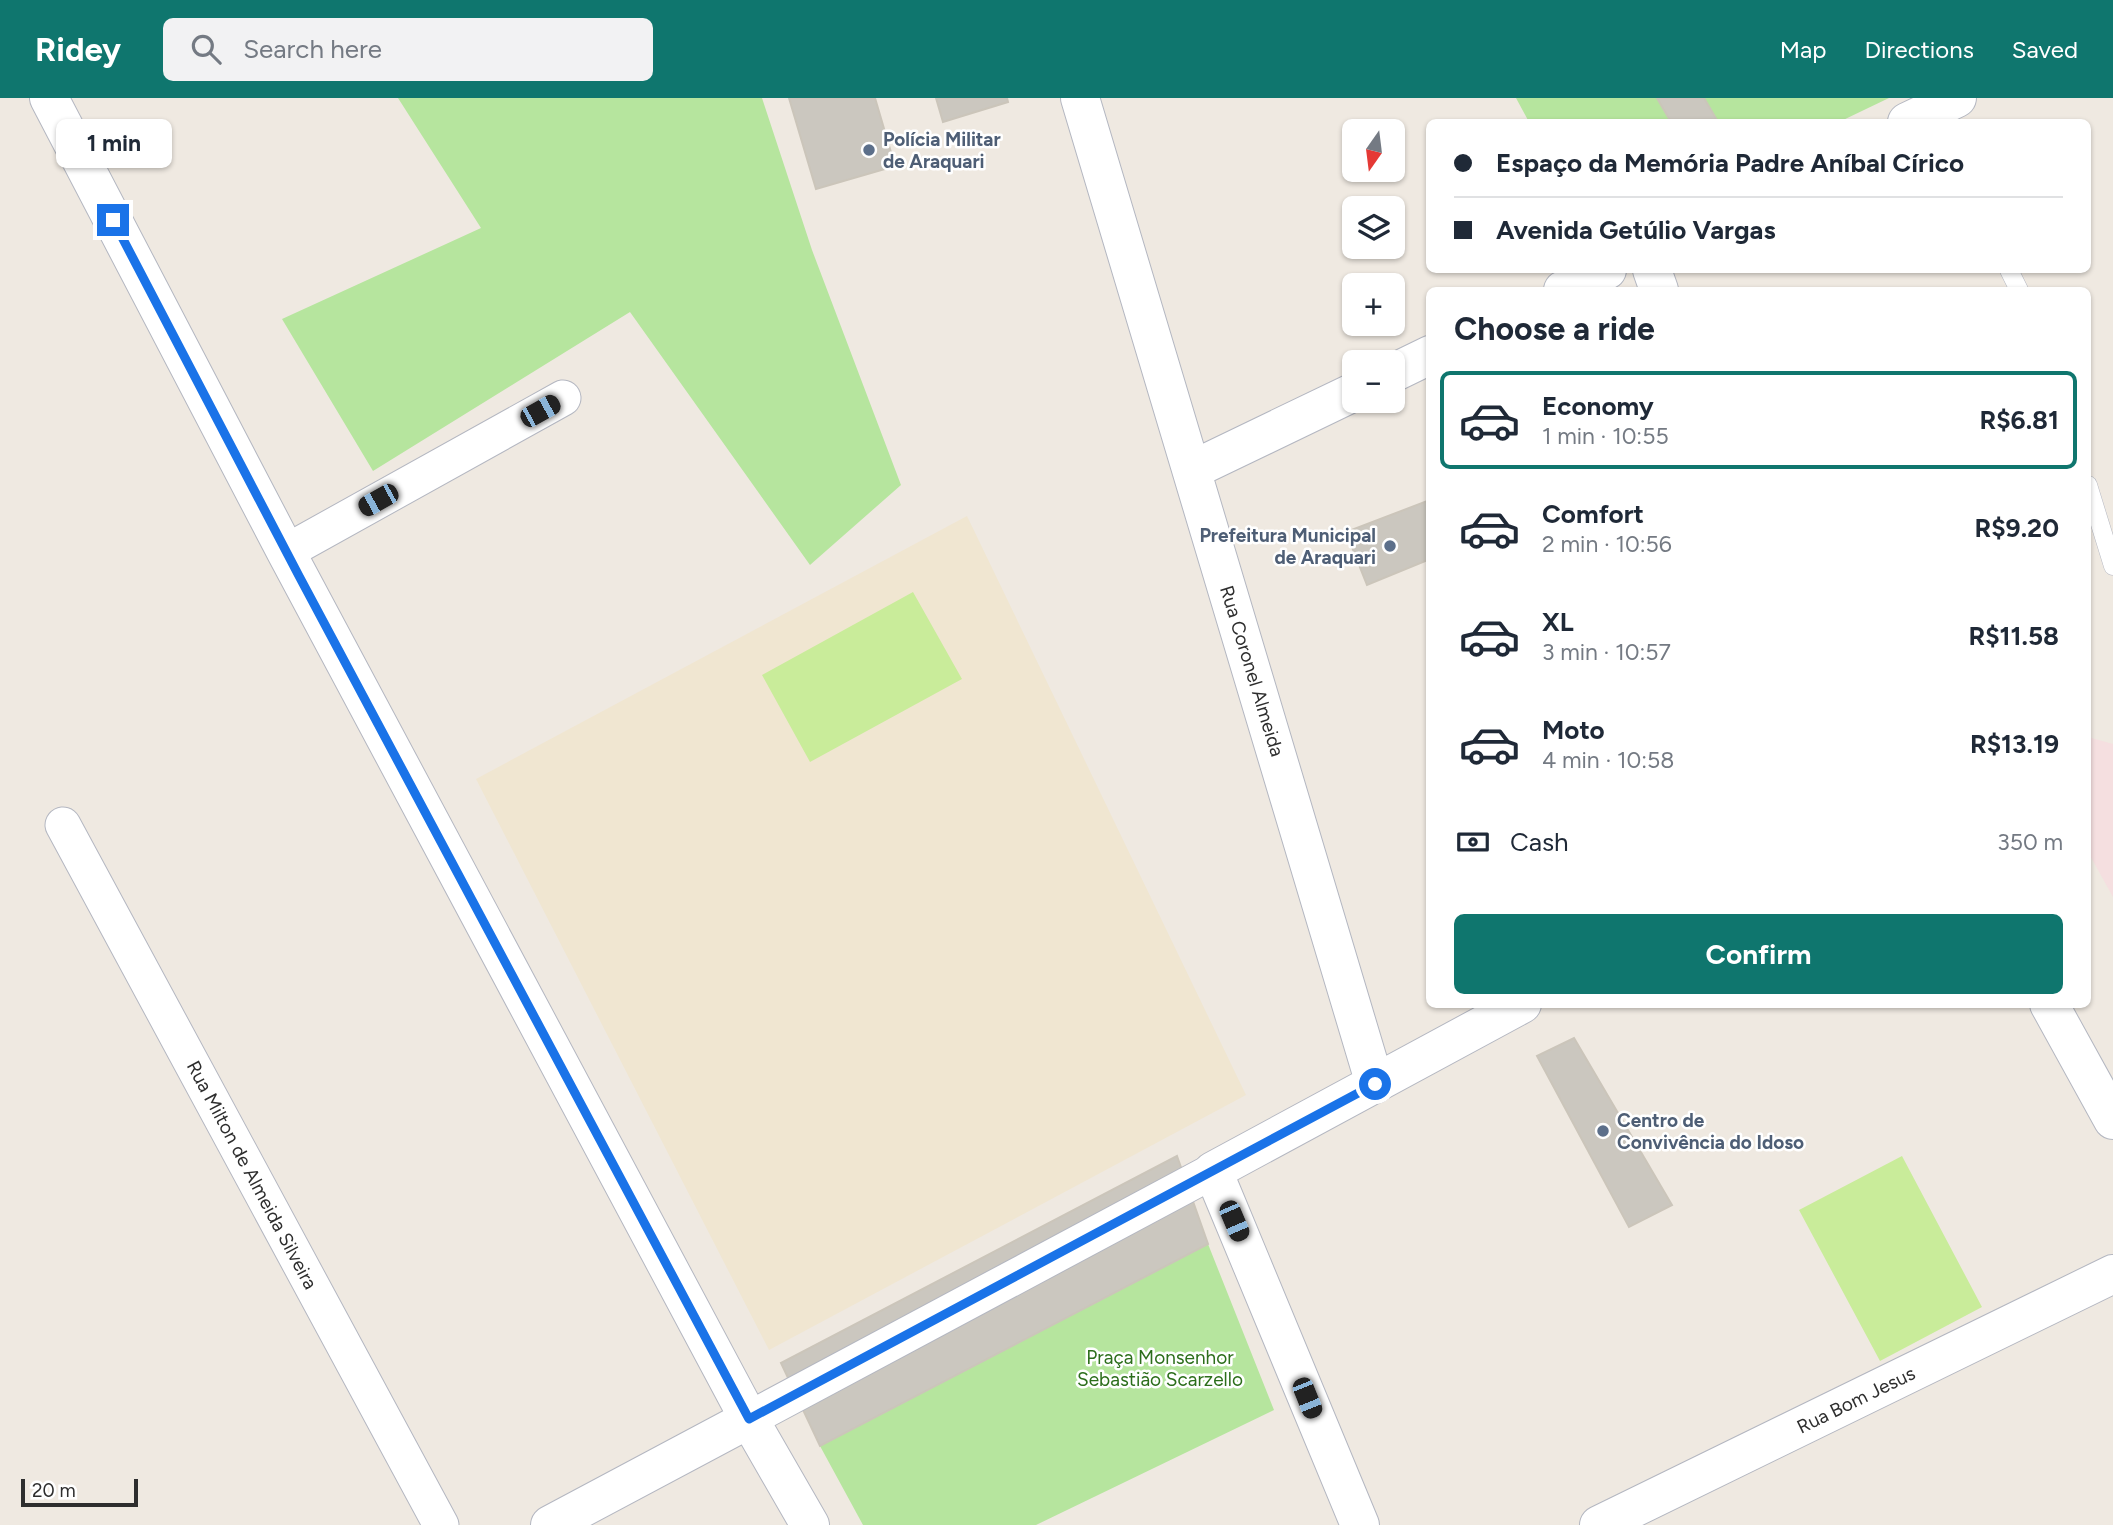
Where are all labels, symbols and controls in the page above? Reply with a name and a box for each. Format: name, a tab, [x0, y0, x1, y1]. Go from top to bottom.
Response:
search box	[163, 18, 653, 81]
text: Ridey	[35, 30, 121, 69]
icon: search	[187, 30, 225, 68]
text: Search here	[243, 33, 382, 65]
text: Map	[1780, 35, 1826, 64]
text: Directions	[1864, 35, 1974, 64]
text: Saved	[2012, 35, 2078, 64]
callout: 1 min	[55, 118, 171, 167]
north arrow	[1342, 119, 1405, 182]
map controls	[1342, 119, 1405, 413]
place label: Polícia Militar de Araquari	[883, 128, 1001, 173]
text: 1 min	[87, 129, 141, 157]
marker: Polícia Militar de Araquari	[861, 142, 877, 158]
text: Espaço da Memória Padre Aníbal Círico	[1496, 147, 1964, 179]
button: layers	[1342, 196, 1405, 259]
route end	[97, 204, 129, 236]
text: Avenida Getúlio Vargas	[1496, 214, 1776, 246]
button: +	[1342, 273, 1405, 336]
text: Choose a ride	[1454, 310, 1655, 348]
button: −	[1342, 350, 1405, 413]
icon: car	[1458, 389, 1521, 452]
text: Economy	[1542, 390, 1654, 422]
car	[517, 392, 564, 430]
text: R$6.81	[1979, 404, 2059, 436]
text: 1 min · 10:55	[1542, 422, 1669, 450]
car	[355, 481, 402, 519]
icon: car	[1458, 497, 1521, 560]
text: Comfort	[1542, 498, 1644, 530]
text: R$9.20	[1974, 512, 2059, 544]
place label: Prefeitura Municipal de Araquari	[1199, 524, 1376, 569]
text: 2 min · 10:56	[1542, 530, 1672, 558]
marker: Prefeitura Municipal de Araquari	[1382, 538, 1398, 554]
street label: Rua Coronel Almeida	[1215, 583, 1289, 759]
icon: car	[1458, 605, 1521, 668]
text: XL	[1542, 606, 1574, 638]
text: R$11.58	[1968, 620, 2059, 652]
text: 3 min · 10:57	[1542, 638, 1671, 666]
icon: car	[1458, 713, 1521, 776]
text: Moto	[1542, 714, 1605, 746]
text: R$13.19	[1970, 728, 2059, 760]
text: 4 min · 10:58	[1542, 746, 1674, 774]
icon: cash	[1454, 823, 1492, 861]
text: Cash	[1510, 826, 1569, 858]
text: 350 m	[1997, 828, 2063, 856]
button: Confirm	[1454, 914, 2063, 994]
street label: Rua Milton de Almeida Silveira	[182, 1057, 322, 1293]
route start	[1359, 1068, 1391, 1100]
place label: Centro de Convivência do Idoso	[1617, 1109, 1804, 1154]
marker: Centro de Convivência do Idoso	[1595, 1123, 1611, 1139]
car	[1217, 1198, 1252, 1244]
park label: Praça Monsenhor Sebastião Scarzello	[1077, 1346, 1243, 1391]
street label: Rua Bom Jesus	[1793, 1361, 1919, 1439]
car	[1290, 1375, 1325, 1421]
scale bar	[21, 1476, 138, 1508]
text: 20 m	[32, 1479, 76, 1502]

